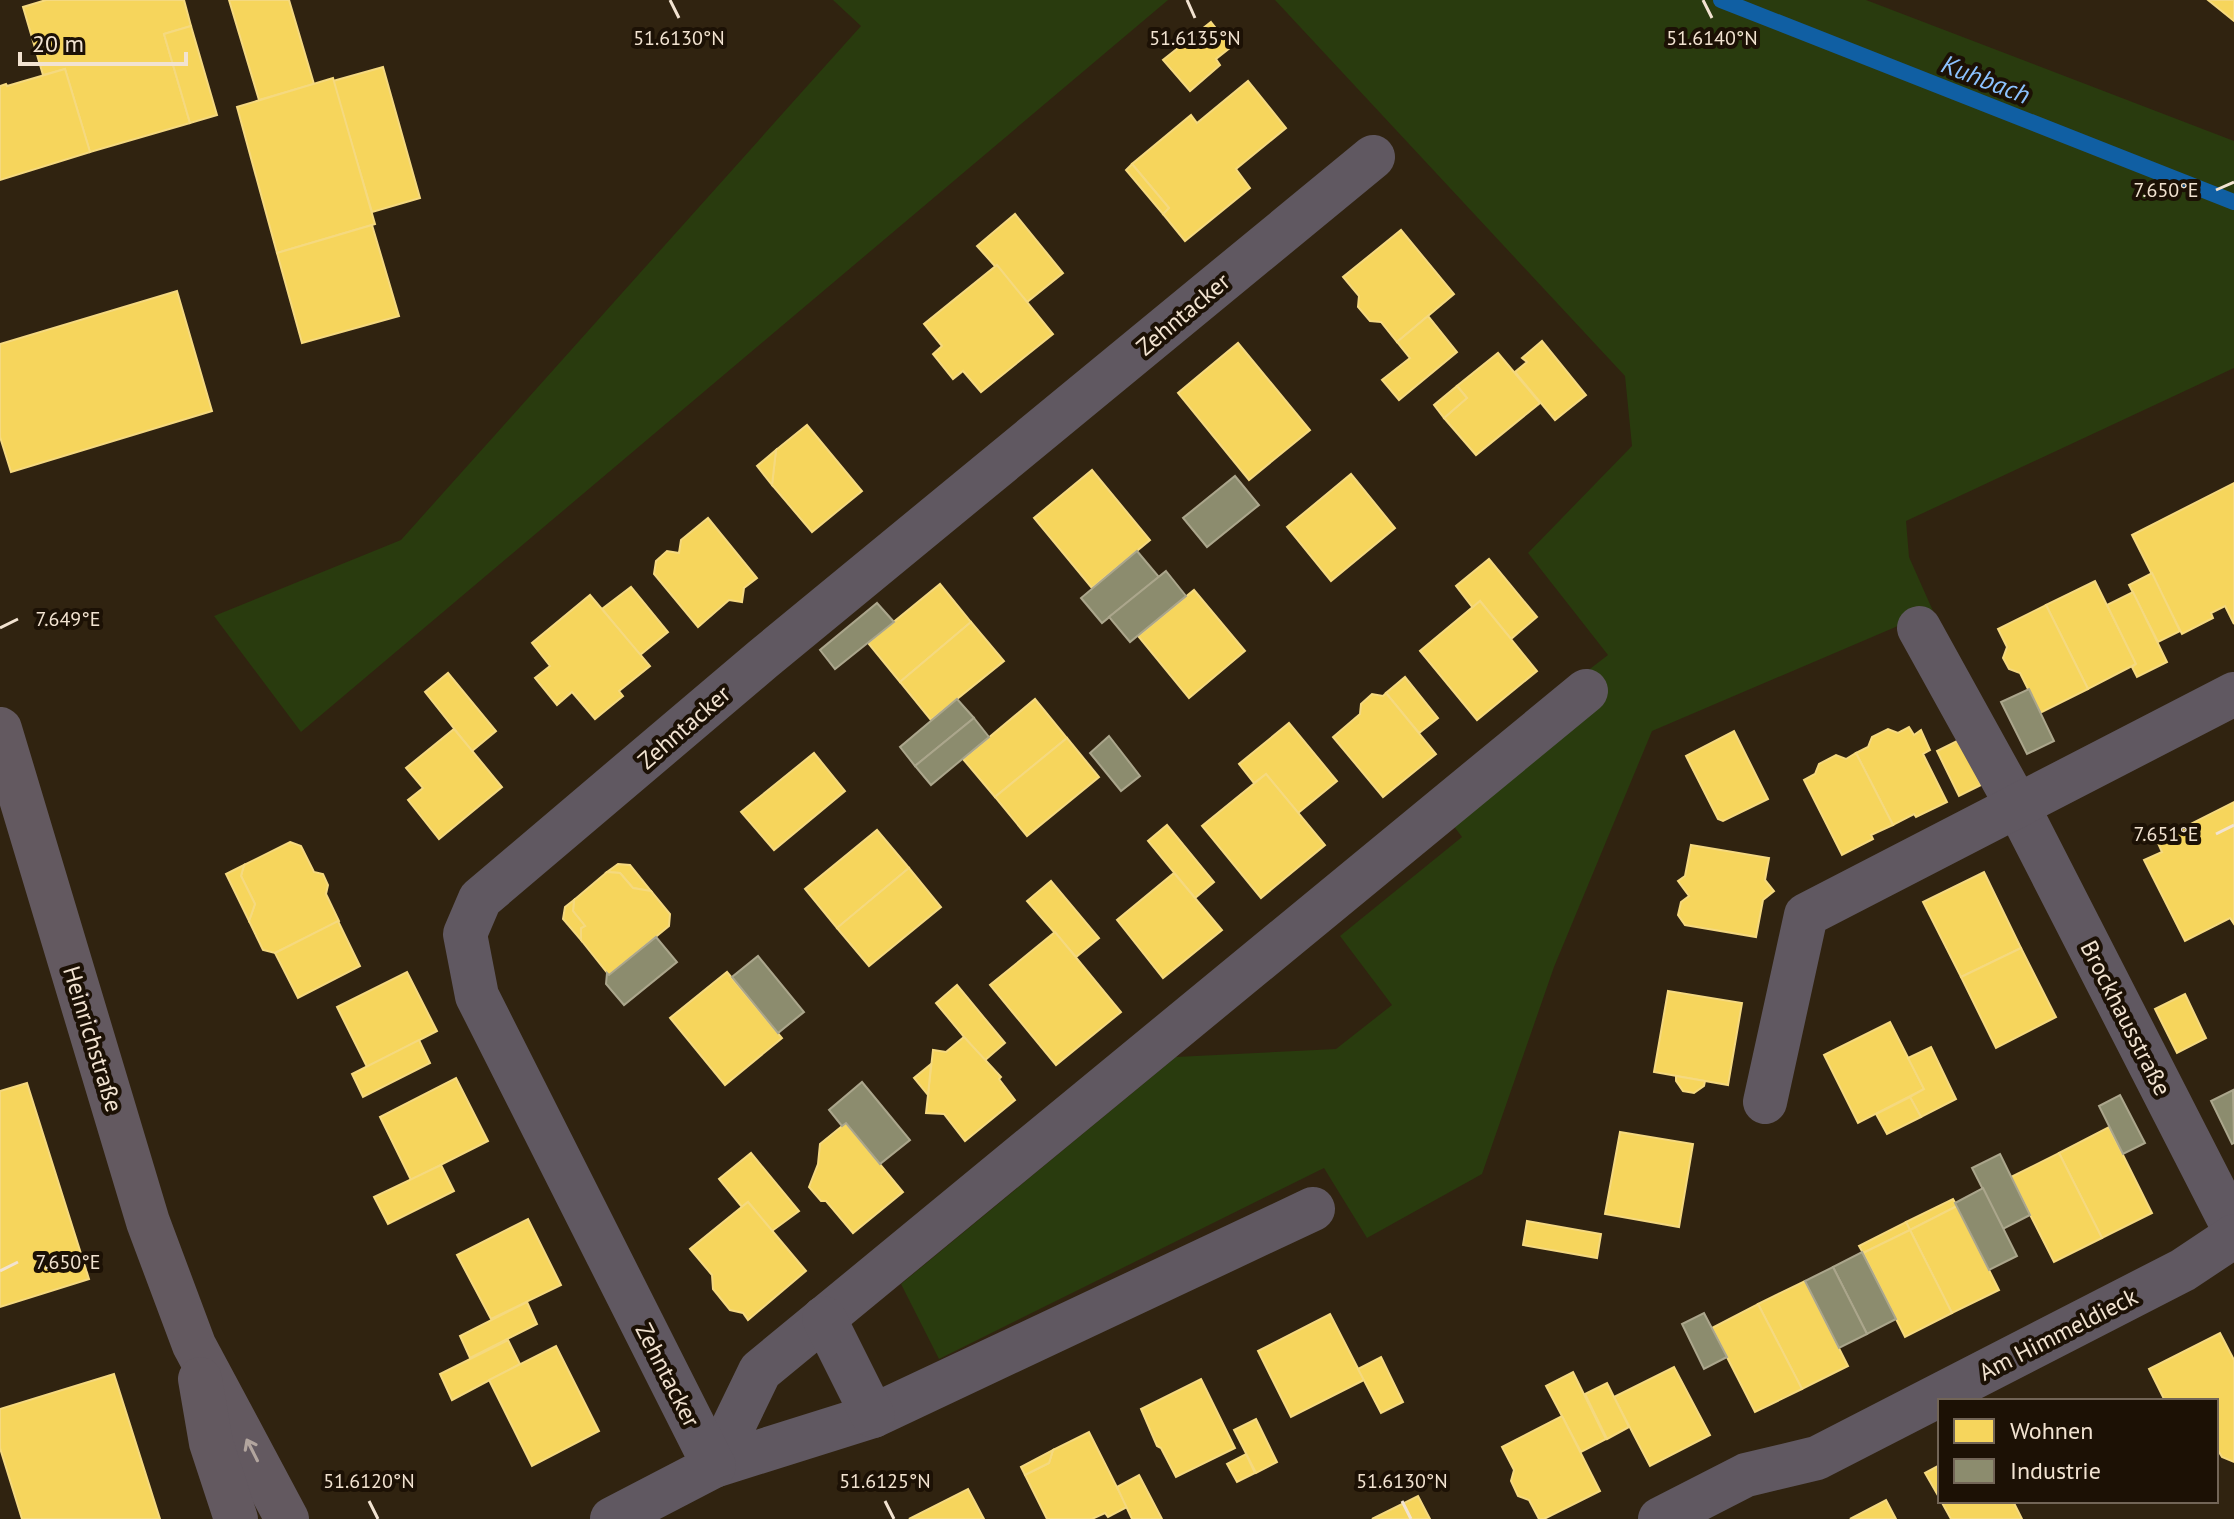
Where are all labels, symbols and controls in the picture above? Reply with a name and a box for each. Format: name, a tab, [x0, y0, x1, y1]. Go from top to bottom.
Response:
scale bar	[20, 16, 186, 66]
text: 51.6130°N	[633, 25, 725, 51]
text: 51.6135°N	[1149, 25, 1241, 51]
text: 51.6140°N	[1666, 25, 1758, 51]
text: 20 m	[32, 28, 84, 59]
water label: Kuhbach	[1937, 47, 2035, 111]
text: 7.650°E	[2134, 177, 2198, 203]
street label: Zehntacker	[1130, 266, 1236, 362]
text: 7.649°E	[36, 606, 100, 632]
street label: Zehntacker	[631, 678, 737, 776]
text: 7.651°E	[2134, 821, 2198, 847]
street label: Brockhausstraße	[2074, 935, 2178, 1101]
street label: Heinrichstraße	[56, 962, 130, 1116]
text: 7.650°E	[36, 1249, 100, 1275]
street label: Am Himmeldieck	[1973, 1280, 2143, 1387]
street label: Zehntacker	[629, 1318, 707, 1432]
legend	[1938, 1399, 2218, 1503]
text: Wohnen	[2010, 1415, 2093, 1446]
one-way arrow	[244, 1438, 259, 1462]
text: Industrie	[2010, 1455, 2101, 1486]
text: 51.6120°N	[323, 1468, 415, 1494]
text: 51.6125°N	[839, 1468, 931, 1494]
text: 51.6130°N	[1356, 1468, 1448, 1494]

